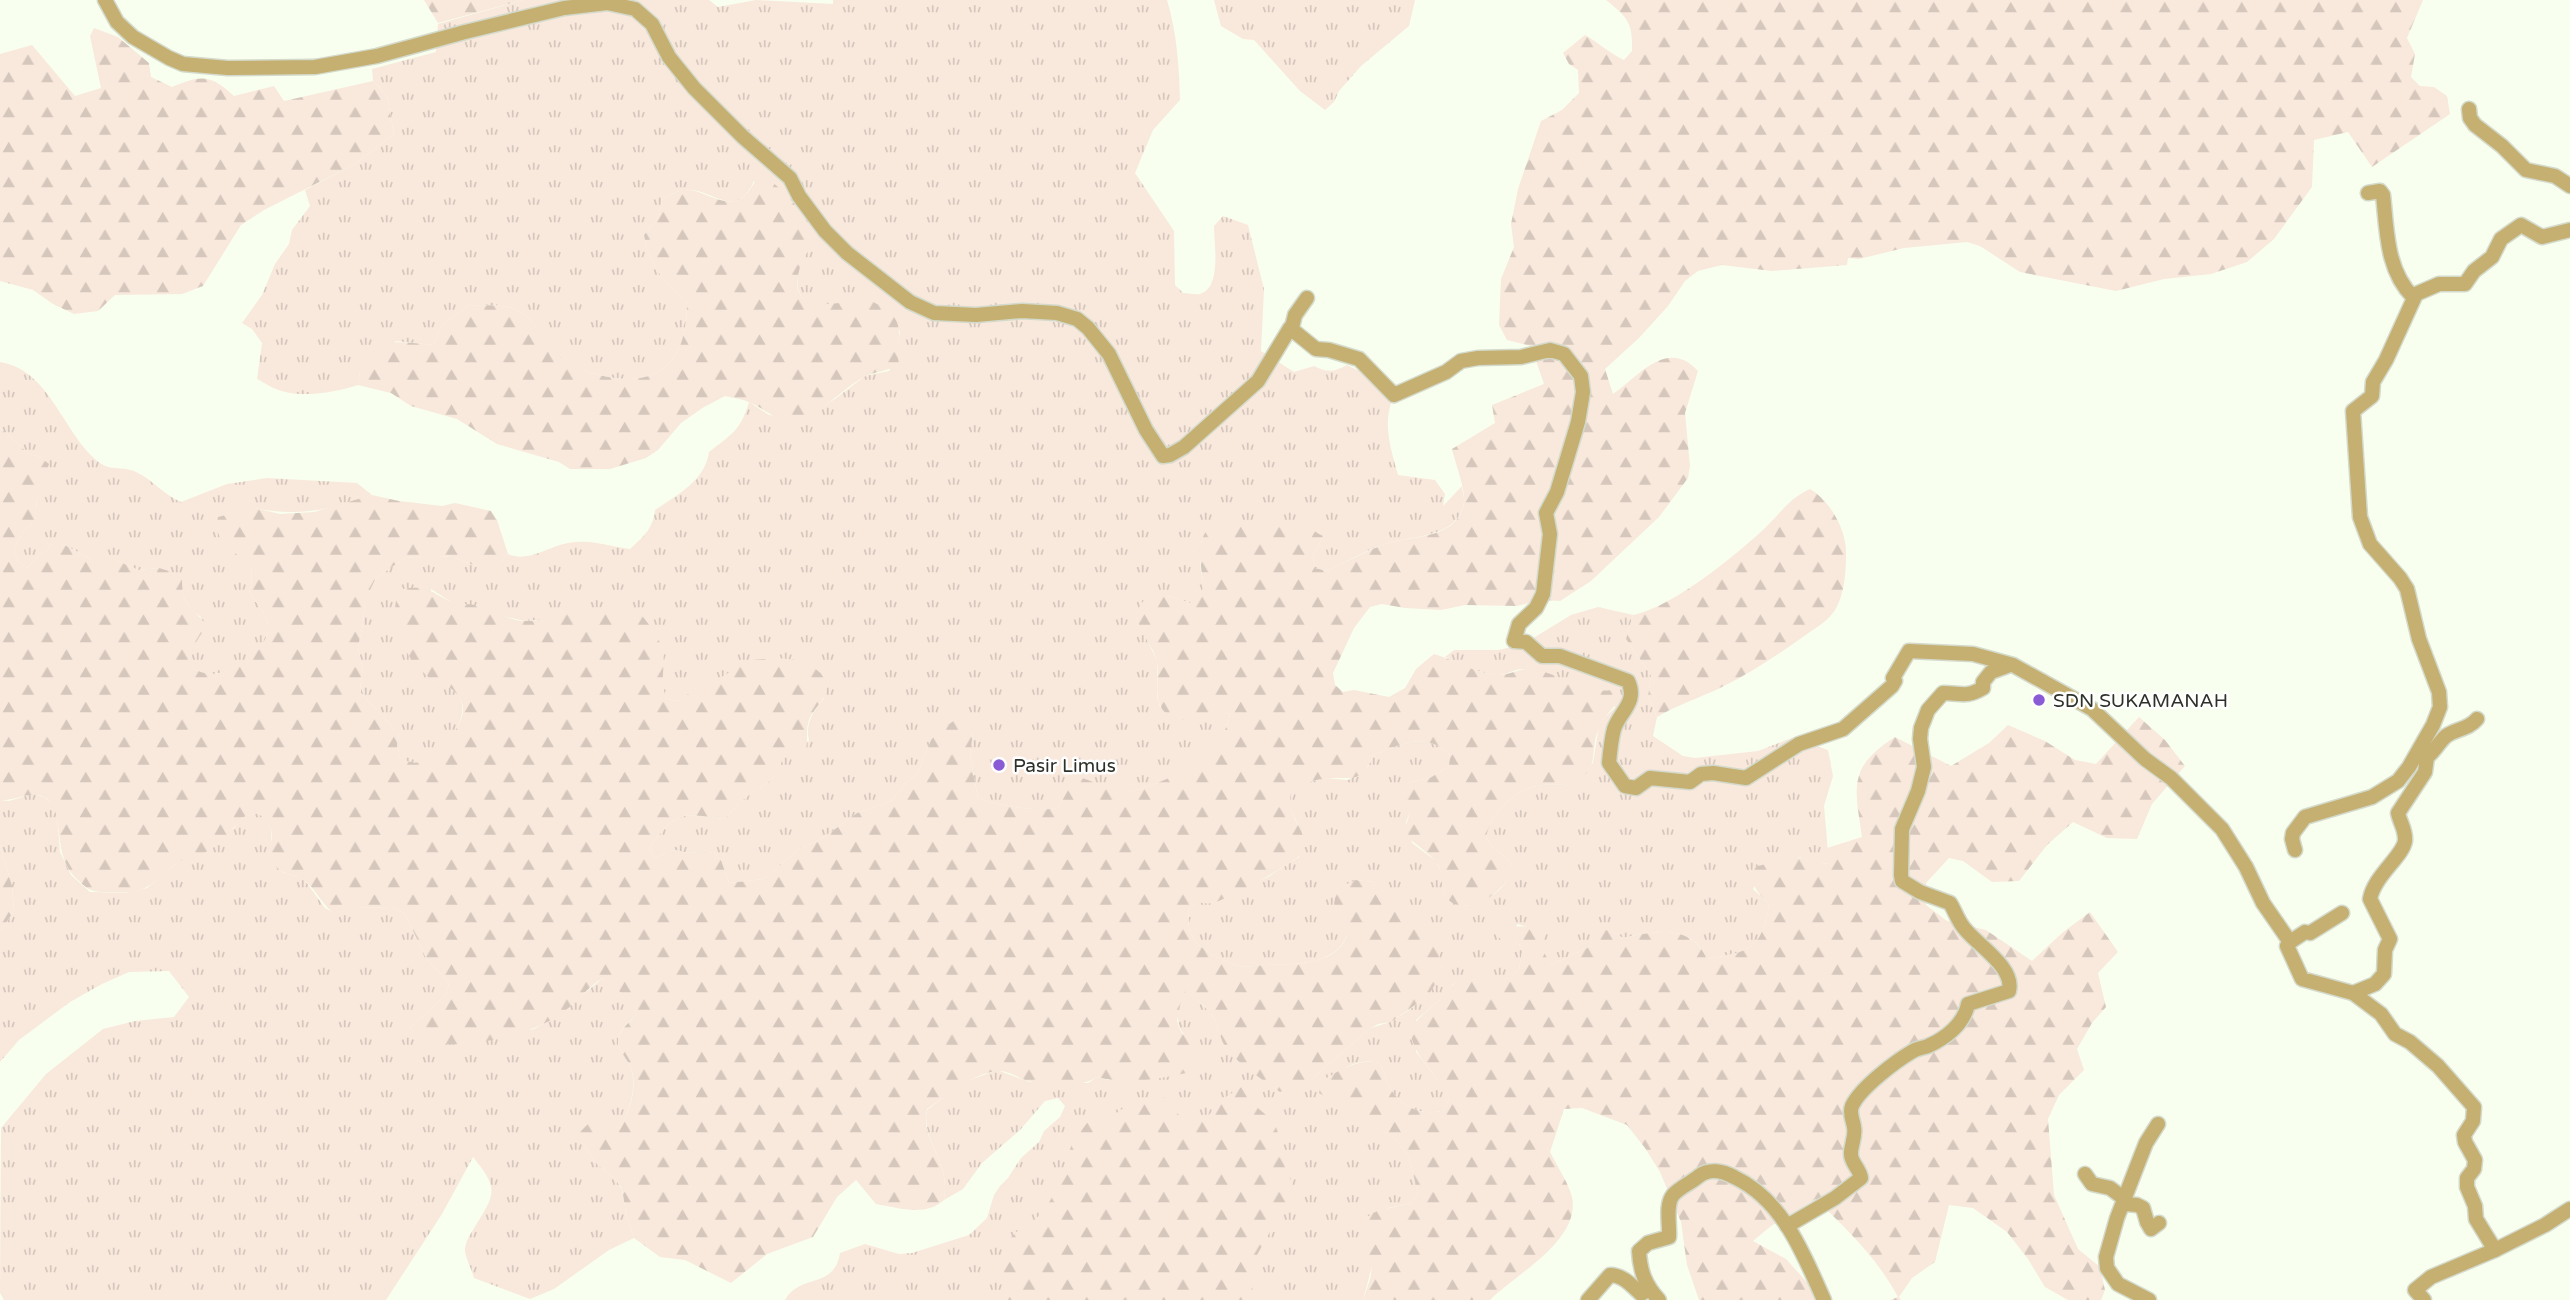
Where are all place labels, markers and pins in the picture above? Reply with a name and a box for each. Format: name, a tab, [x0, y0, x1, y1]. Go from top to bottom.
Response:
place label: SDN SUKAMANAH	[2053, 690, 2228, 712]
marker: SDN SUKAMANAH	[2031, 692, 2047, 708]
place label: Pasir Limus	[1013, 755, 1116, 777]
marker: Pasir Limus	[991, 757, 1007, 773]

